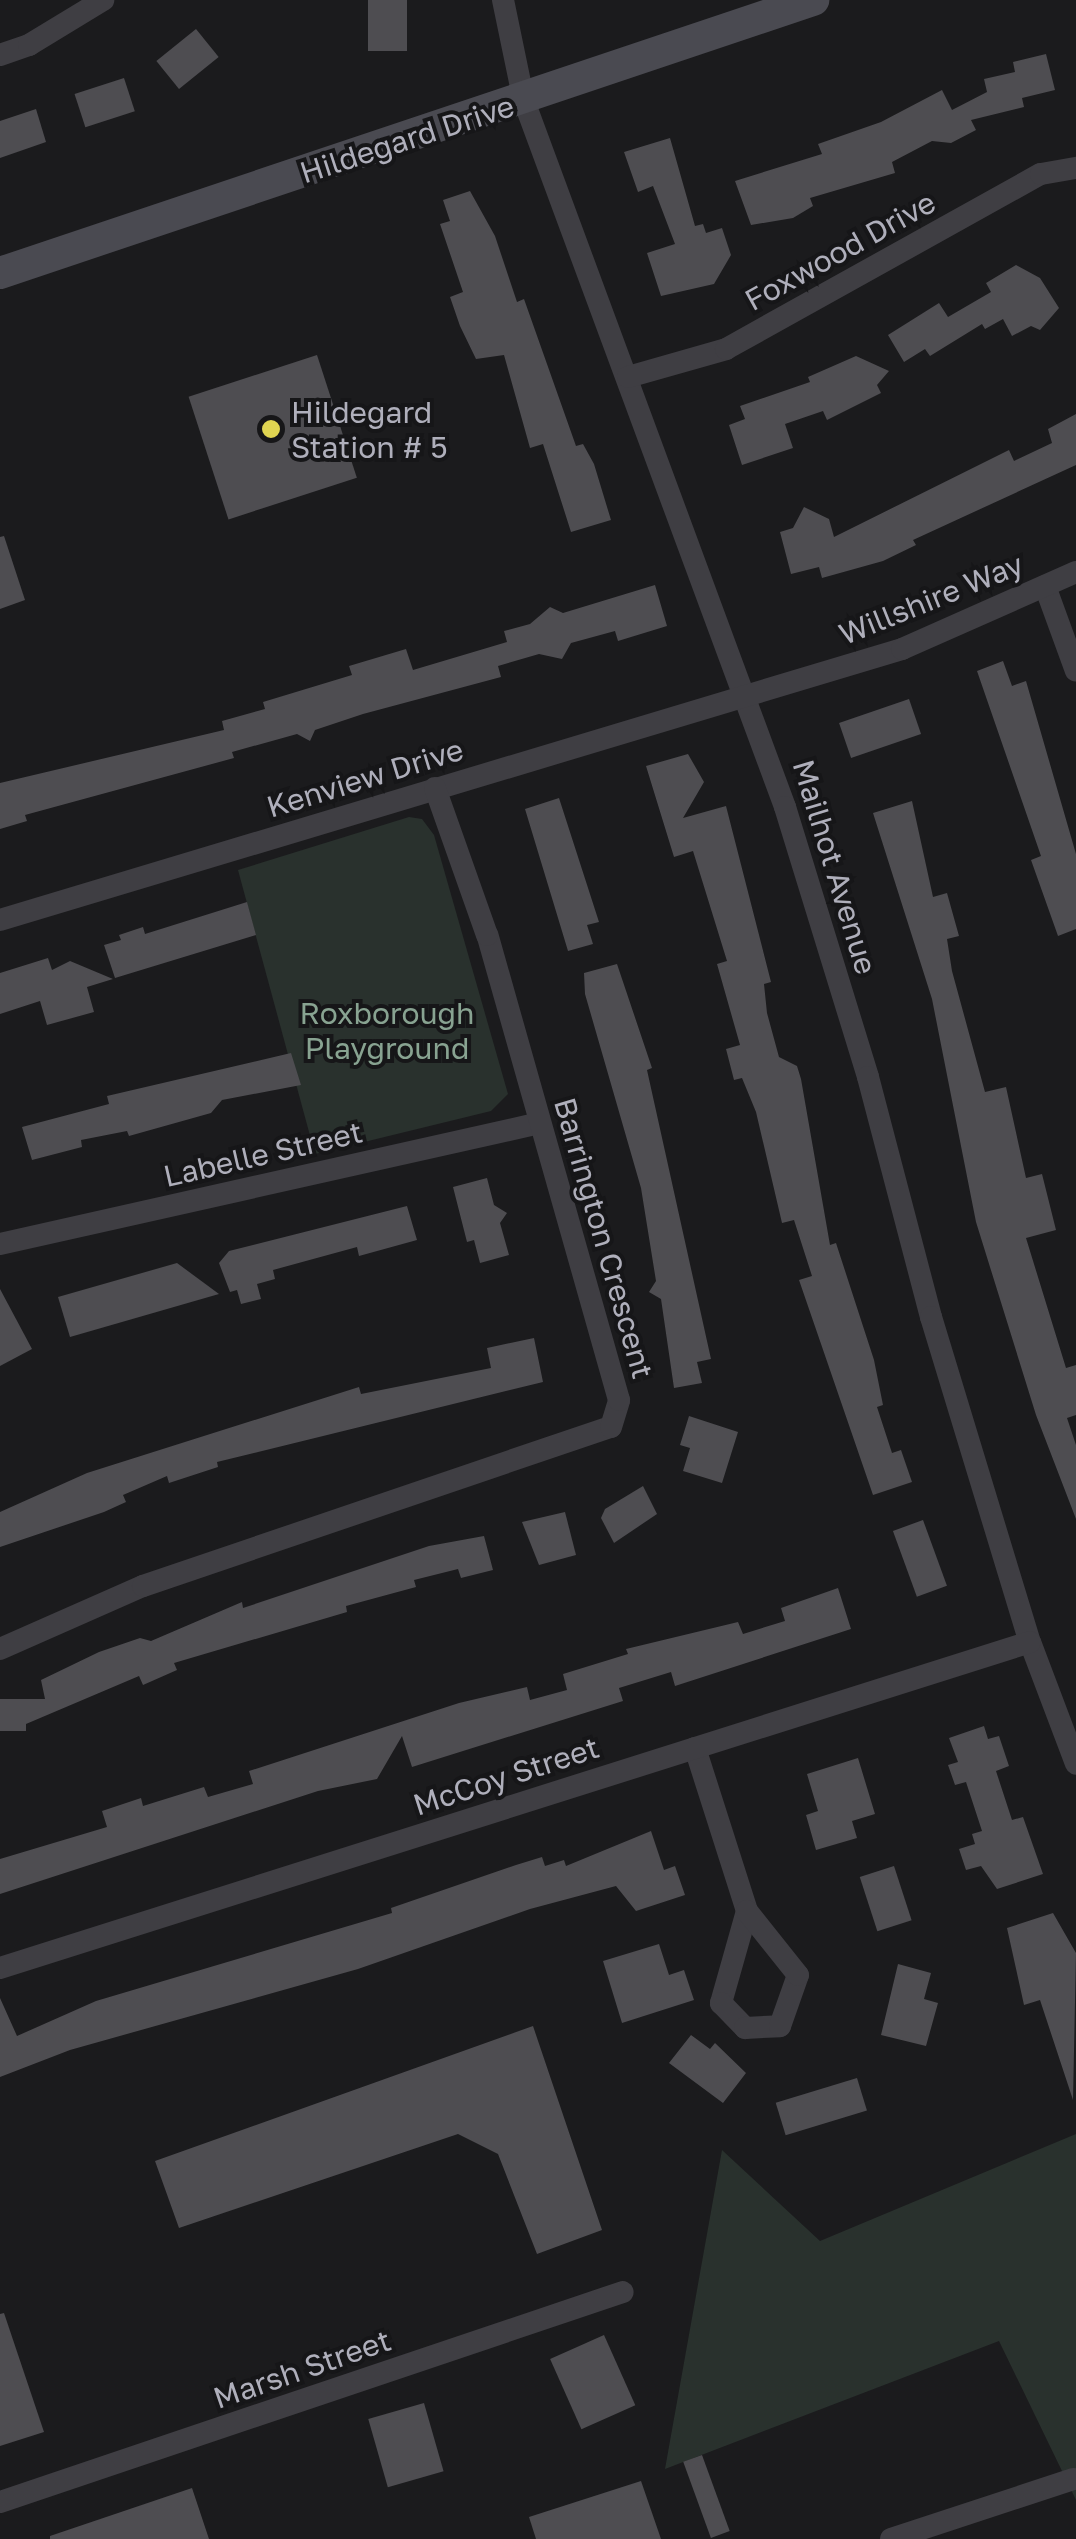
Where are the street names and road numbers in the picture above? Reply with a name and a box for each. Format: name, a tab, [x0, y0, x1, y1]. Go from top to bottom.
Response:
street label: Hildegard Drive	[295, 87, 519, 191]
street label: Foxwood Drive	[739, 184, 941, 318]
street label: Willshire Way	[834, 546, 1028, 652]
street label: Kenview Drive	[262, 731, 468, 825]
street label: Mailhot Avenue	[785, 755, 885, 979]
street label: Barrington Crescent	[547, 1093, 661, 1383]
street label: Labelle Street	[160, 1114, 366, 1194]
street label: McCoy Street	[409, 1729, 603, 1823]
street label: Marsh Street	[209, 2322, 395, 2416]

